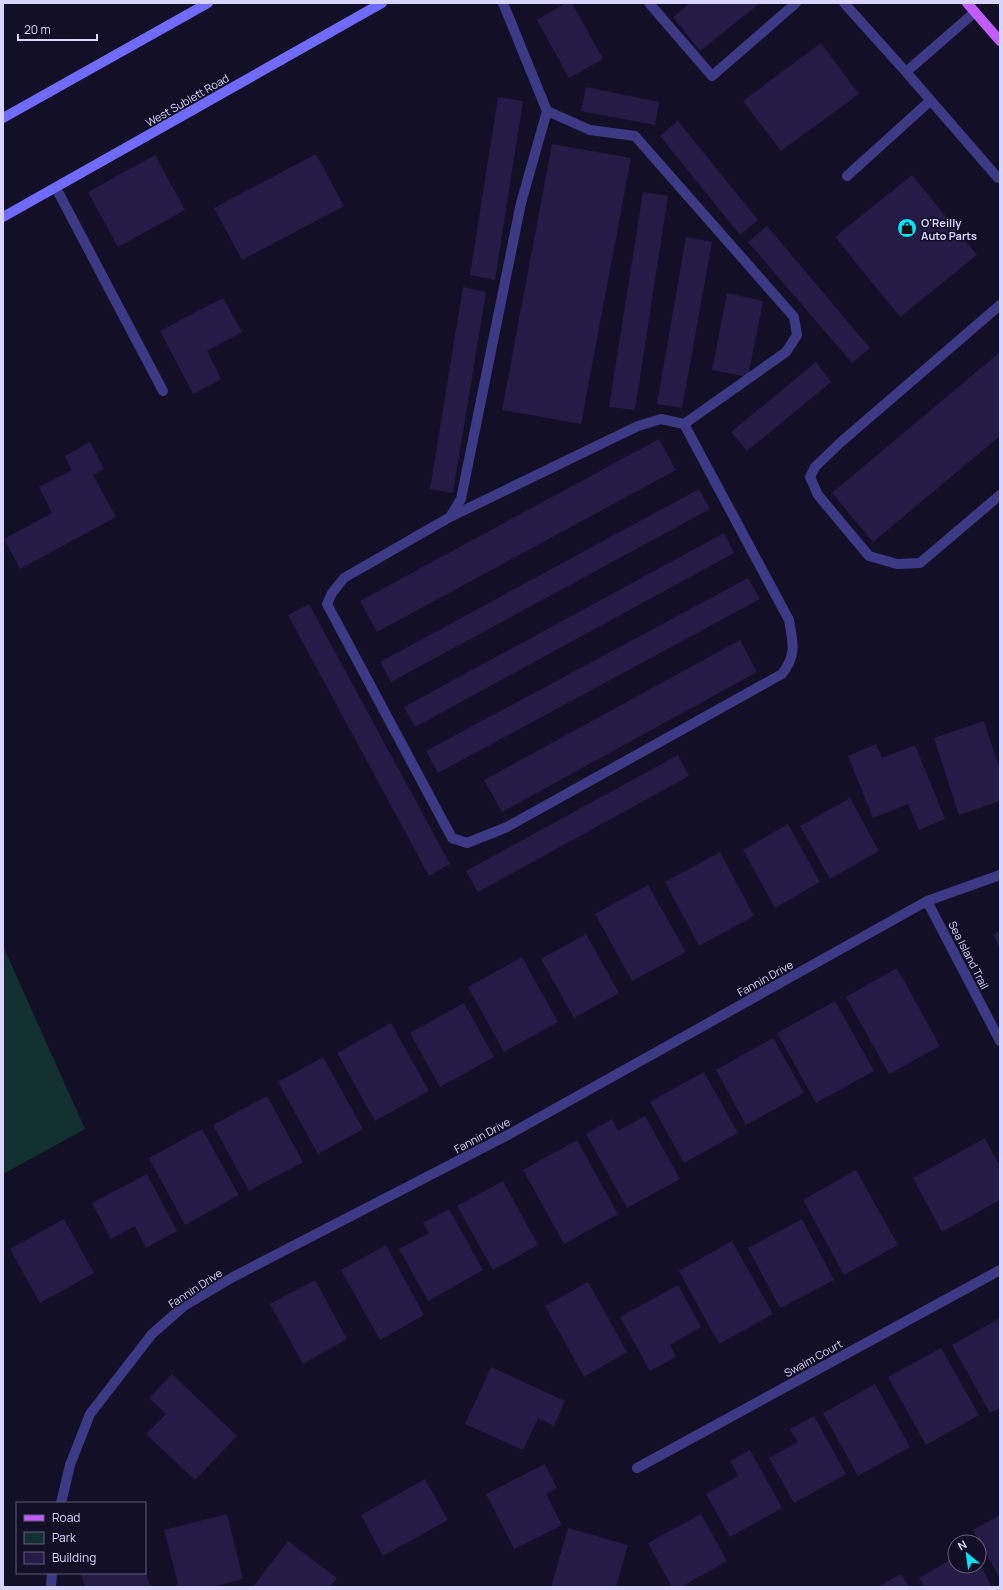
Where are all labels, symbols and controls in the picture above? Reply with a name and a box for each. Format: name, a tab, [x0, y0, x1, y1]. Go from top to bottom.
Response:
scale bar	[18, 16, 97, 42]
text: 20 m	[24, 21, 51, 38]
street label: West Sublett Road	[143, 70, 231, 130]
place label: O'Reilly Auto Parts	[921, 215, 977, 243]
shop icon: O'Reilly Auto Parts	[896, 217, 918, 239]
street label: Sea Island Trail	[945, 918, 993, 992]
street label: Fannin Drive	[734, 956, 796, 999]
street label: Fannin Drive	[451, 1114, 513, 1156]
street label: Fannin Drive	[165, 1265, 225, 1311]
street label: Swaim Court	[781, 1336, 845, 1380]
legend	[16, 1502, 146, 1574]
text: Road	[52, 1509, 80, 1526]
text: Park	[52, 1529, 77, 1546]
north arrow	[947, 1534, 987, 1574]
text: N	[955, 1536, 969, 1553]
text: Building	[52, 1549, 96, 1566]

